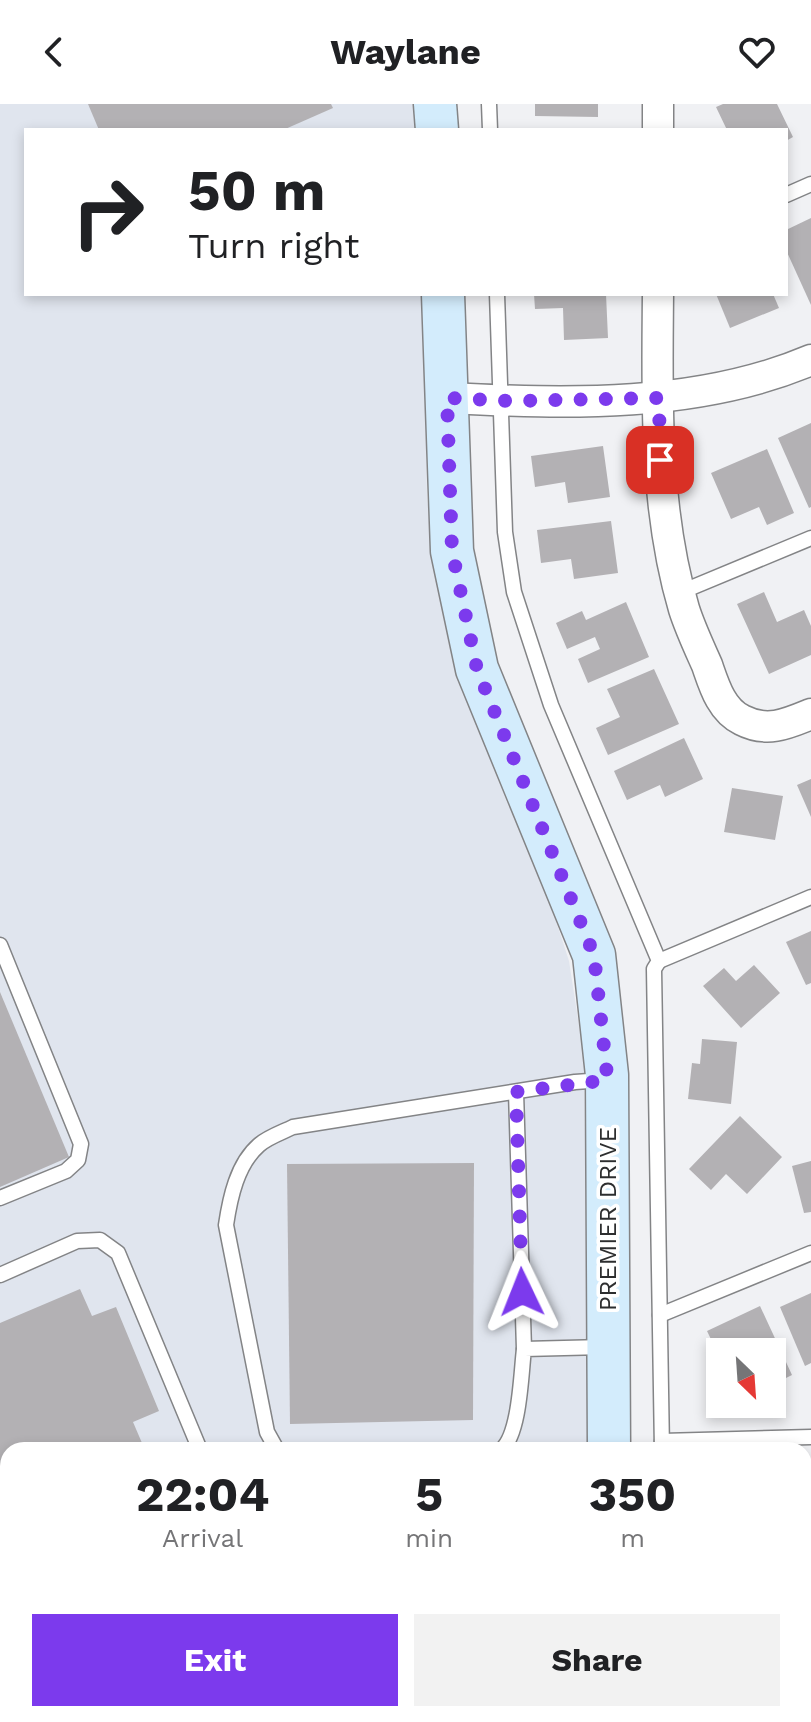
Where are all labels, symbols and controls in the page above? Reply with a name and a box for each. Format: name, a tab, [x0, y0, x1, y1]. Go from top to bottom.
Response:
icon: back	[32, 30, 76, 74]
icon: heart	[735, 30, 779, 74]
text: Waylane	[330, 31, 481, 73]
text: 50 m	[188, 158, 325, 224]
icon: right	[56, 160, 160, 264]
text: Turn right	[188, 225, 359, 267]
pin	[626, 426, 694, 494]
icon: arrive	[638, 438, 682, 482]
street label: PREMIER DRIVE	[594, 1127, 622, 1311]
position arrow	[480, 1250, 564, 1334]
north arrow	[706, 1338, 786, 1418]
map controls	[706, 1338, 786, 1418]
text: 22:04	[136, 1466, 269, 1523]
text: 5	[415, 1466, 443, 1523]
text: 350	[589, 1466, 676, 1523]
text: Arrival	[162, 1523, 243, 1553]
text: min	[405, 1523, 453, 1553]
text: m	[620, 1523, 645, 1553]
button: Exit	[32, 1614, 398, 1706]
button: Share	[414, 1614, 780, 1706]

